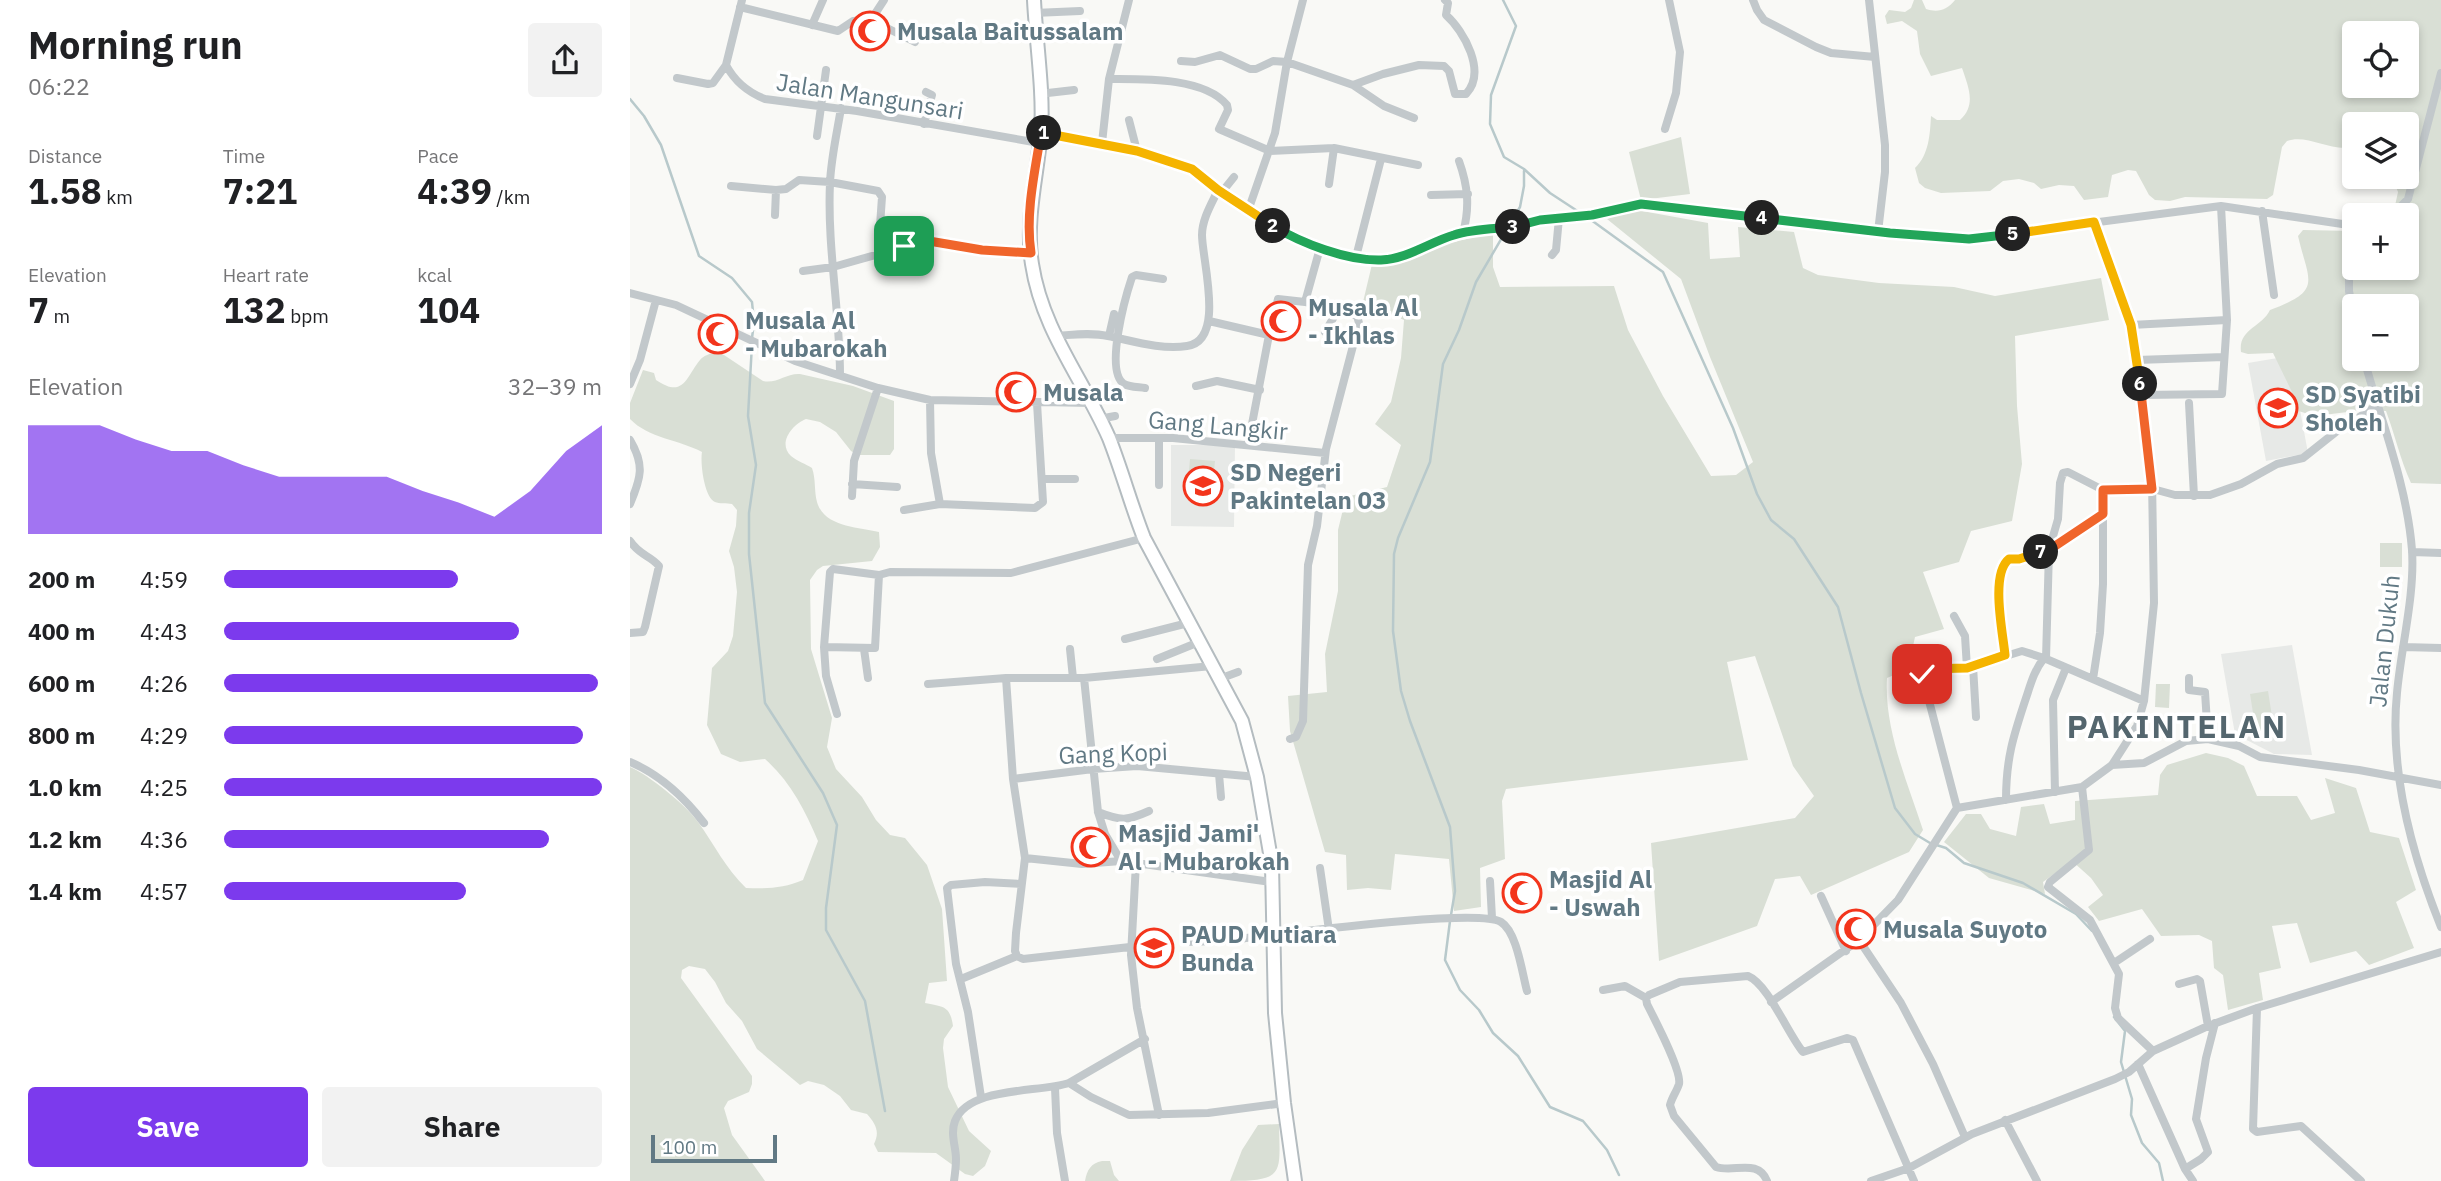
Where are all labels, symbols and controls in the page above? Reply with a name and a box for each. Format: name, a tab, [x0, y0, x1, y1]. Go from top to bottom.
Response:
mosque icon: Musala Baitussalam	[849, 10, 891, 52]
place label: Musala Baitussalam	[897, 15, 1123, 47]
text: Morning run	[28, 20, 243, 69]
map controls	[2342, 21, 2419, 371]
button: locate	[2342, 21, 2419, 98]
button: share	[528, 23, 602, 97]
street label: Jalan Mangunsari	[774, 65, 966, 127]
text: 06:22	[28, 71, 90, 101]
button: layers	[2342, 112, 2419, 189]
pin: 1	[1026, 116, 1062, 150]
text: 1	[1038, 120, 1049, 144]
text: Distance	[28, 144, 102, 168]
text: Time	[223, 144, 265, 168]
text: Pace	[417, 144, 459, 168]
text: 1.58	[28, 168, 102, 214]
text: 7:21	[223, 168, 297, 214]
text: 4:39	[417, 168, 492, 214]
text: km	[102, 185, 133, 209]
text: /km	[492, 185, 530, 209]
pin: 4	[1744, 200, 1780, 235]
button: +	[2342, 203, 2419, 280]
text: 4	[1756, 205, 1767, 229]
pin: 2	[1256, 208, 1290, 244]
pin: 3	[1496, 210, 1530, 244]
text: 2	[1267, 213, 1278, 237]
text: 3	[1507, 214, 1518, 238]
pin	[874, 216, 934, 276]
pin: 5	[1996, 216, 2030, 252]
text: 5	[2007, 221, 2018, 245]
icon: arrive	[885, 227, 923, 265]
text: Elevation	[28, 263, 107, 287]
text: Heart rate	[223, 263, 309, 287]
text: kcal	[417, 263, 452, 287]
text: 7	[28, 287, 49, 333]
text: 132	[223, 287, 286, 333]
text: 104	[417, 287, 480, 333]
place label: Musala Al - Ikhlas	[1308, 291, 1418, 351]
button: −	[2342, 294, 2419, 371]
mosque icon: Musala Al - Ikhlas	[1260, 300, 1302, 342]
text: m	[49, 304, 70, 328]
text: bpm	[286, 304, 329, 328]
place label: Musala Al - Mubarokah	[745, 304, 887, 364]
mosque icon: Musala Al - Mubarokah	[697, 313, 739, 355]
pin: 6	[2122, 366, 2158, 402]
text: Elevation	[28, 371, 123, 401]
text: 32–39 m	[508, 371, 602, 401]
mosque icon: Musala	[995, 371, 1037, 413]
text: 6	[2134, 371, 2145, 395]
place label: Musala	[1043, 376, 1124, 408]
place label: SD Syatibi Sholeh	[2305, 378, 2421, 438]
school or university icon: SD Syatibi Sholeh	[2257, 387, 2299, 429]
street label: Gang Langkir	[1147, 403, 1289, 447]
place label: SD Negeri Pakintelan 03	[1230, 456, 1386, 516]
school or university icon: SD Negeri Pakintelan 03	[1182, 465, 1224, 507]
pin: 7	[2024, 534, 2058, 570]
text: 7	[2035, 539, 2046, 563]
text: 200 m	[28, 564, 95, 594]
text: 4:59	[140, 564, 188, 594]
street label: Jalan Dukuh	[2361, 573, 2407, 709]
text: 400 m	[28, 616, 95, 646]
text: 4:43	[140, 616, 188, 646]
pin	[1892, 644, 1952, 704]
icon: check	[1903, 655, 1941, 693]
text: 600 m	[28, 668, 95, 698]
text: 4:26	[140, 668, 188, 698]
district label: PAKINTELAN	[2067, 705, 2287, 747]
text: 800 m	[28, 720, 95, 750]
text: 4:29	[140, 720, 188, 750]
street label: Gang Kopi	[1058, 735, 1168, 771]
text: 1.0 km	[28, 772, 102, 802]
text: 4:25	[140, 772, 188, 802]
place label: Masjid Jami' Al - Mubarokah	[1118, 817, 1290, 877]
text: 1.2 km	[28, 824, 102, 854]
text: 4:36	[140, 824, 188, 854]
mosque icon: Masjid Jami' Al - Mubarokah	[1070, 826, 1112, 868]
place label: Masjid Al - Uswah	[1549, 863, 1652, 923]
mosque icon: Masjid Al - Uswah	[1501, 872, 1543, 914]
text: 1.4 km	[28, 876, 102, 906]
text: 4:57	[140, 876, 188, 906]
mosque icon: Musala Suyoto	[1835, 908, 1877, 950]
place label: Musala Suyoto	[1883, 913, 2047, 945]
place label: PAUD Mutiara Bunda	[1181, 918, 1337, 978]
school or university icon: PAUD Mutiara Bunda	[1133, 927, 1175, 969]
button: Save	[28, 1087, 308, 1167]
button: Share	[322, 1087, 602, 1167]
scale bar	[651, 1132, 777, 1164]
text: 100 m	[662, 1135, 717, 1159]

